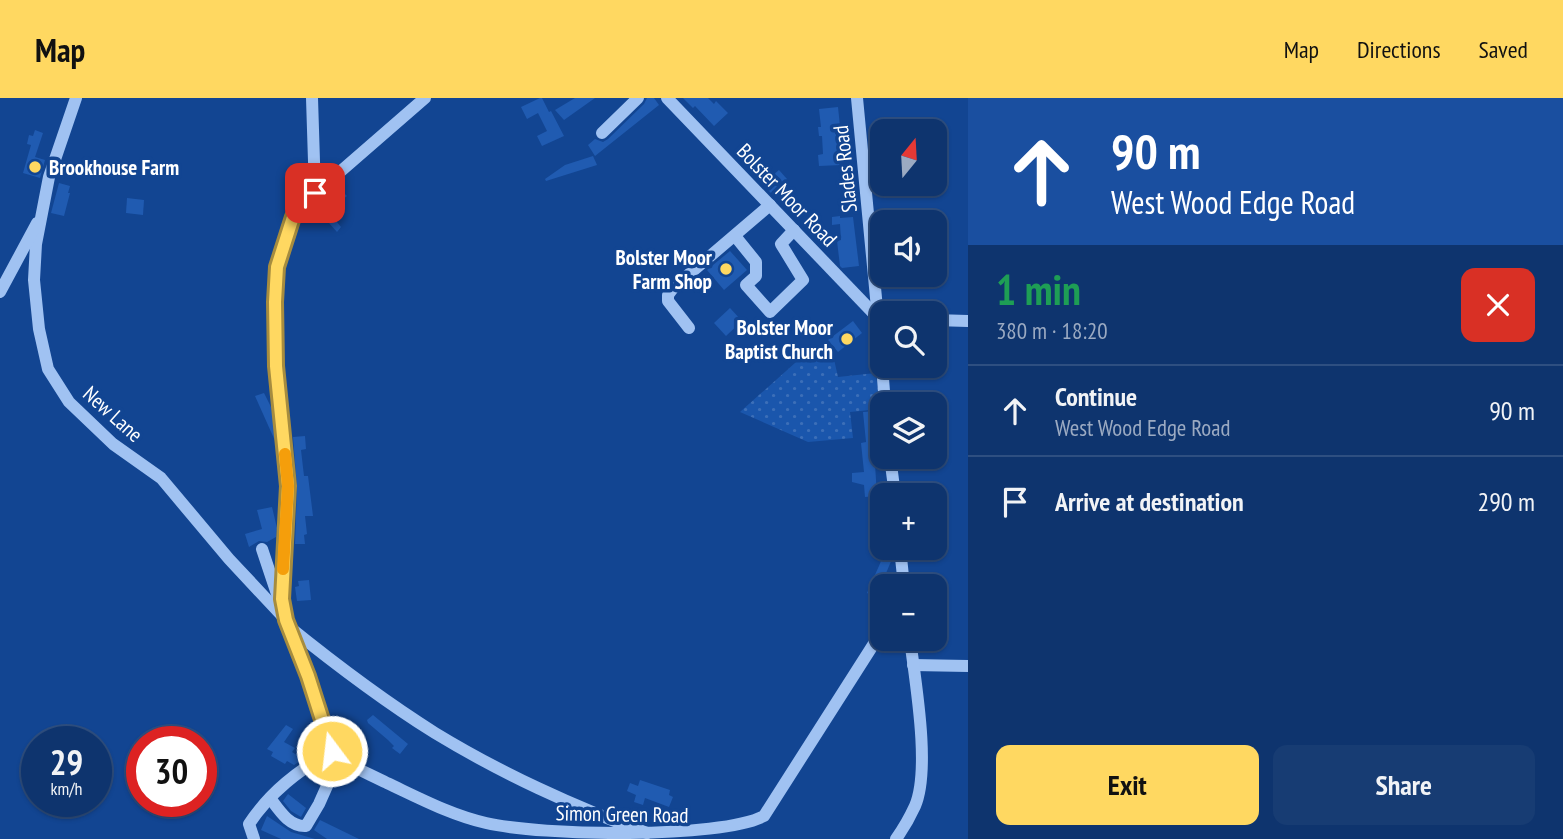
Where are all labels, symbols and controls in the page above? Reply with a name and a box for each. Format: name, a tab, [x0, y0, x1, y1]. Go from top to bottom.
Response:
text: Map	[35, 28, 85, 71]
text: Map	[1284, 34, 1319, 65]
text: Directions	[1357, 34, 1441, 65]
text: Saved	[1479, 34, 1528, 65]
north arrow	[870, 119, 947, 196]
map controls	[870, 119, 947, 651]
text: 90 m	[1111, 119, 1200, 183]
street label: Slades Road	[827, 124, 863, 214]
icon: ahead	[996, 126, 1087, 217]
street label: Bolster Moor Road	[731, 138, 843, 252]
place label: Brookhouse Farm	[49, 154, 179, 181]
marker: Brookhouse Farm	[27, 159, 43, 175]
pin	[285, 163, 345, 223]
icon: arrive	[296, 174, 334, 212]
text: West Wood Edge Road	[1111, 181, 1355, 223]
button: sound	[870, 210, 947, 287]
place label: Bolster Moor Farm Shop	[616, 244, 713, 295]
marker: Bolster Moor Farm Shop	[718, 261, 734, 277]
text: 1 min	[996, 262, 1081, 317]
button: close	[1461, 268, 1535, 342]
button: search	[870, 301, 947, 378]
place label: Bolster Moor Baptist Church	[725, 314, 834, 365]
text: 380 m · 18:20	[996, 316, 1108, 345]
marker: Bolster Moor Baptist Church	[839, 331, 855, 347]
street label: New Lane	[78, 380, 148, 448]
text: Continue	[1055, 380, 1137, 413]
button: layers	[870, 392, 947, 469]
icon: ahead	[996, 392, 1034, 430]
text: 90 m	[1489, 394, 1535, 427]
text: West Wood Edge Road	[1055, 413, 1230, 442]
button: +	[870, 483, 947, 560]
icon: arrive	[996, 483, 1034, 521]
text: Arrive at destination	[1055, 485, 1244, 518]
text: 290 m	[1477, 485, 1535, 518]
button: −	[870, 574, 947, 651]
position arrow	[295, 714, 369, 788]
speed limit sign: 30	[126, 726, 217, 817]
text: 29	[50, 739, 83, 785]
button: Exit	[996, 745, 1259, 825]
button: Share	[1273, 745, 1535, 825]
text: km/h	[51, 777, 82, 800]
street label: Simon Green Road	[555, 799, 689, 829]

